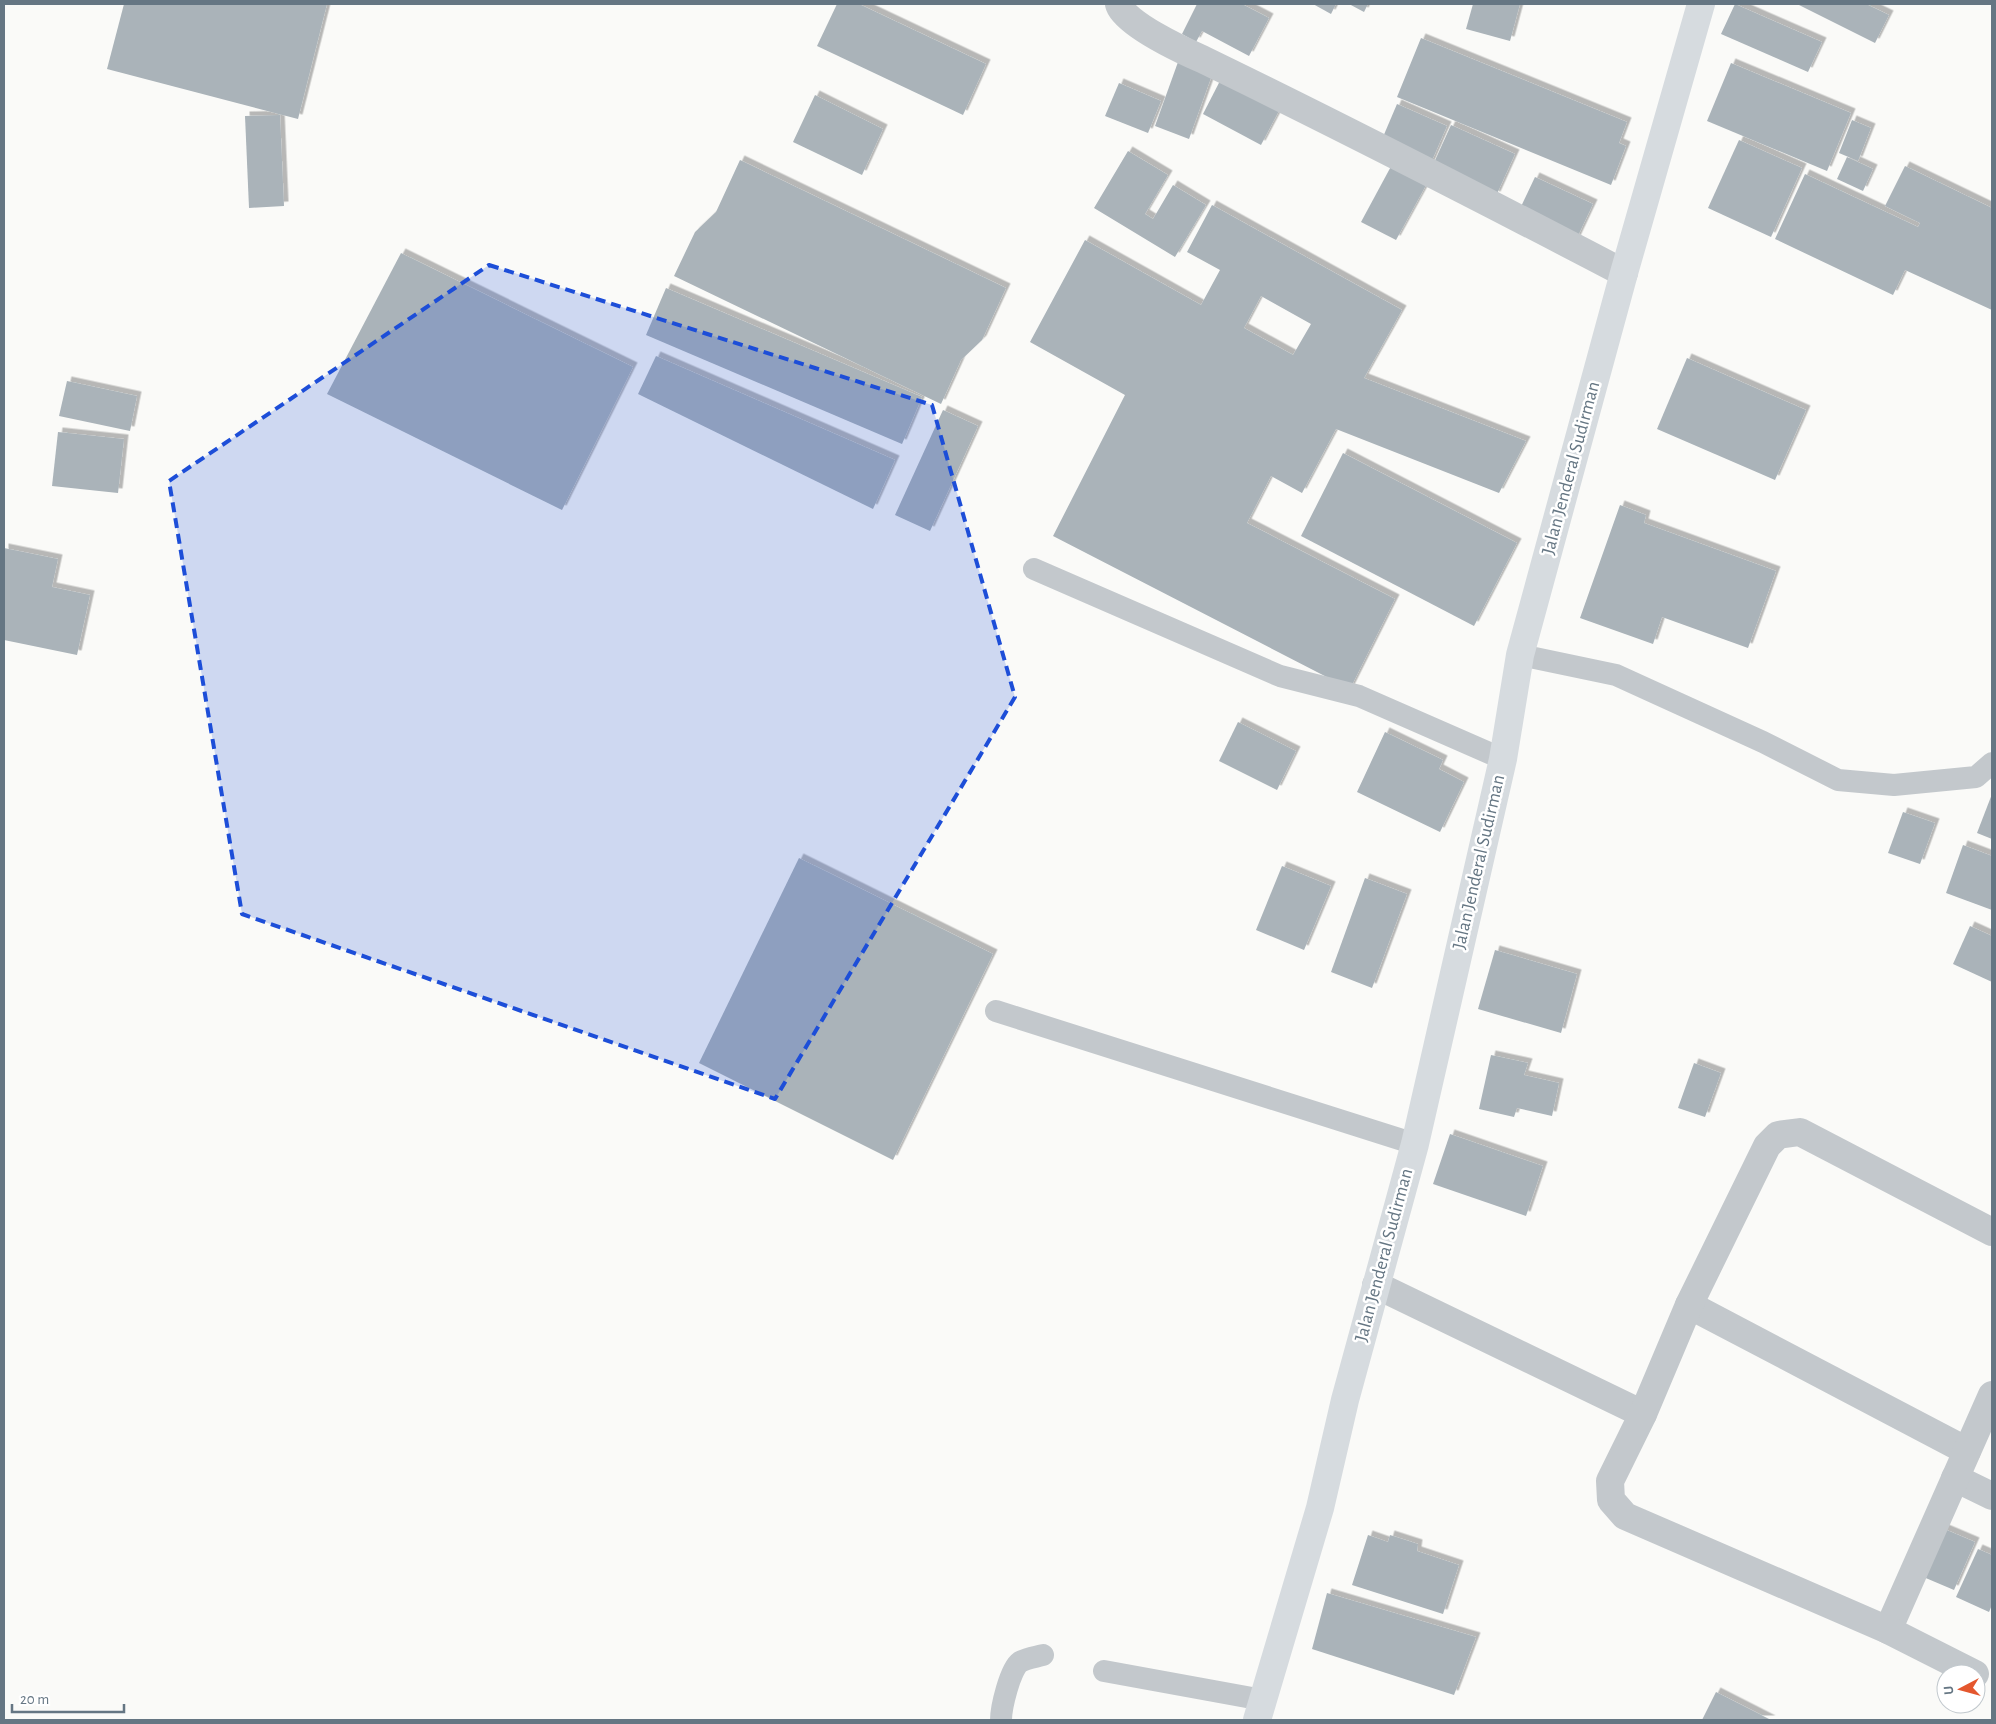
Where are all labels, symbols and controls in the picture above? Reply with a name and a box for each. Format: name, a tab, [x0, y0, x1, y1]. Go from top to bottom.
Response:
street label: Jalan Jenderal Sudirman	[1539, 379, 1603, 557]
street label: Jalan Jenderal Sudirman	[1450, 773, 1508, 951]
street label: Jalan Jenderal Sudirman	[1352, 1166, 1416, 1344]
north arrow	[1936, 1664, 1986, 1714]
scale bar	[12, 1682, 125, 1714]
text: U	[1942, 1685, 1956, 1695]
text: 20 m	[20, 1692, 49, 1707]

